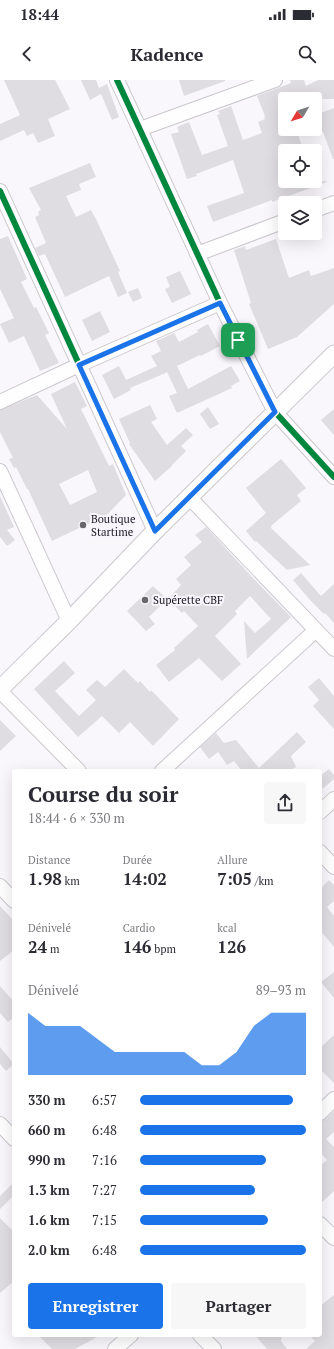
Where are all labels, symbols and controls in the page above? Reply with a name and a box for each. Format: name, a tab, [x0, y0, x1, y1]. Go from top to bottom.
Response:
text: 18:44	[20, 4, 59, 24]
text: Kadence	[131, 42, 203, 66]
icon: back	[16, 43, 38, 65]
icon: search	[296, 43, 318, 65]
north arrow	[278, 92, 322, 136]
map controls	[278, 92, 322, 240]
button: locate	[278, 144, 322, 188]
button: layers	[278, 196, 322, 240]
pin	[221, 323, 255, 357]
icon: arrive	[227, 329, 249, 351]
place label: Boutique Startime	[91, 512, 136, 539]
marker: Boutique Startime	[78, 520, 88, 530]
place label: Supérette CBF	[153, 593, 223, 607]
marker: Supérette CBF	[140, 595, 150, 605]
text: Course du soir	[28, 779, 178, 808]
button: share	[264, 782, 306, 824]
text: 18:44 · 6 × 330 m	[28, 809, 125, 827]
text: Distance	[28, 853, 71, 867]
text: Durée	[123, 853, 152, 867]
text: Allure	[217, 853, 248, 867]
text: 1.98	[28, 867, 62, 890]
text: 14:02	[123, 867, 167, 890]
text: 7:05	[217, 867, 252, 890]
text: km	[62, 874, 80, 888]
text: /km	[252, 874, 274, 888]
text: Dénivelé	[28, 921, 71, 935]
text: Cardio	[123, 921, 155, 935]
text: kcal	[217, 921, 237, 935]
text: 24	[28, 935, 47, 958]
text: 146	[123, 935, 151, 958]
text: 126	[217, 935, 246, 958]
text: m	[47, 942, 59, 956]
text: bpm	[151, 942, 176, 956]
text: Dénivelé	[28, 981, 79, 999]
text: 89–93 m	[256, 981, 306, 999]
text: 330 m	[28, 1091, 66, 1109]
text: 6:57	[92, 1091, 117, 1109]
text: 660 m	[28, 1121, 66, 1139]
text: 6:48	[92, 1121, 117, 1139]
text: 990 m	[28, 1151, 66, 1169]
text: 7:16	[92, 1151, 117, 1169]
text: 1.3 km	[28, 1181, 70, 1199]
text: 7:27	[92, 1181, 117, 1199]
text: 1.6 km	[28, 1211, 70, 1229]
text: 7:15	[92, 1211, 117, 1229]
text: 2.0 km	[28, 1241, 70, 1259]
text: 6:48	[92, 1241, 117, 1259]
button: Enregistrer	[28, 1283, 163, 1329]
button: Partager	[171, 1283, 306, 1329]

